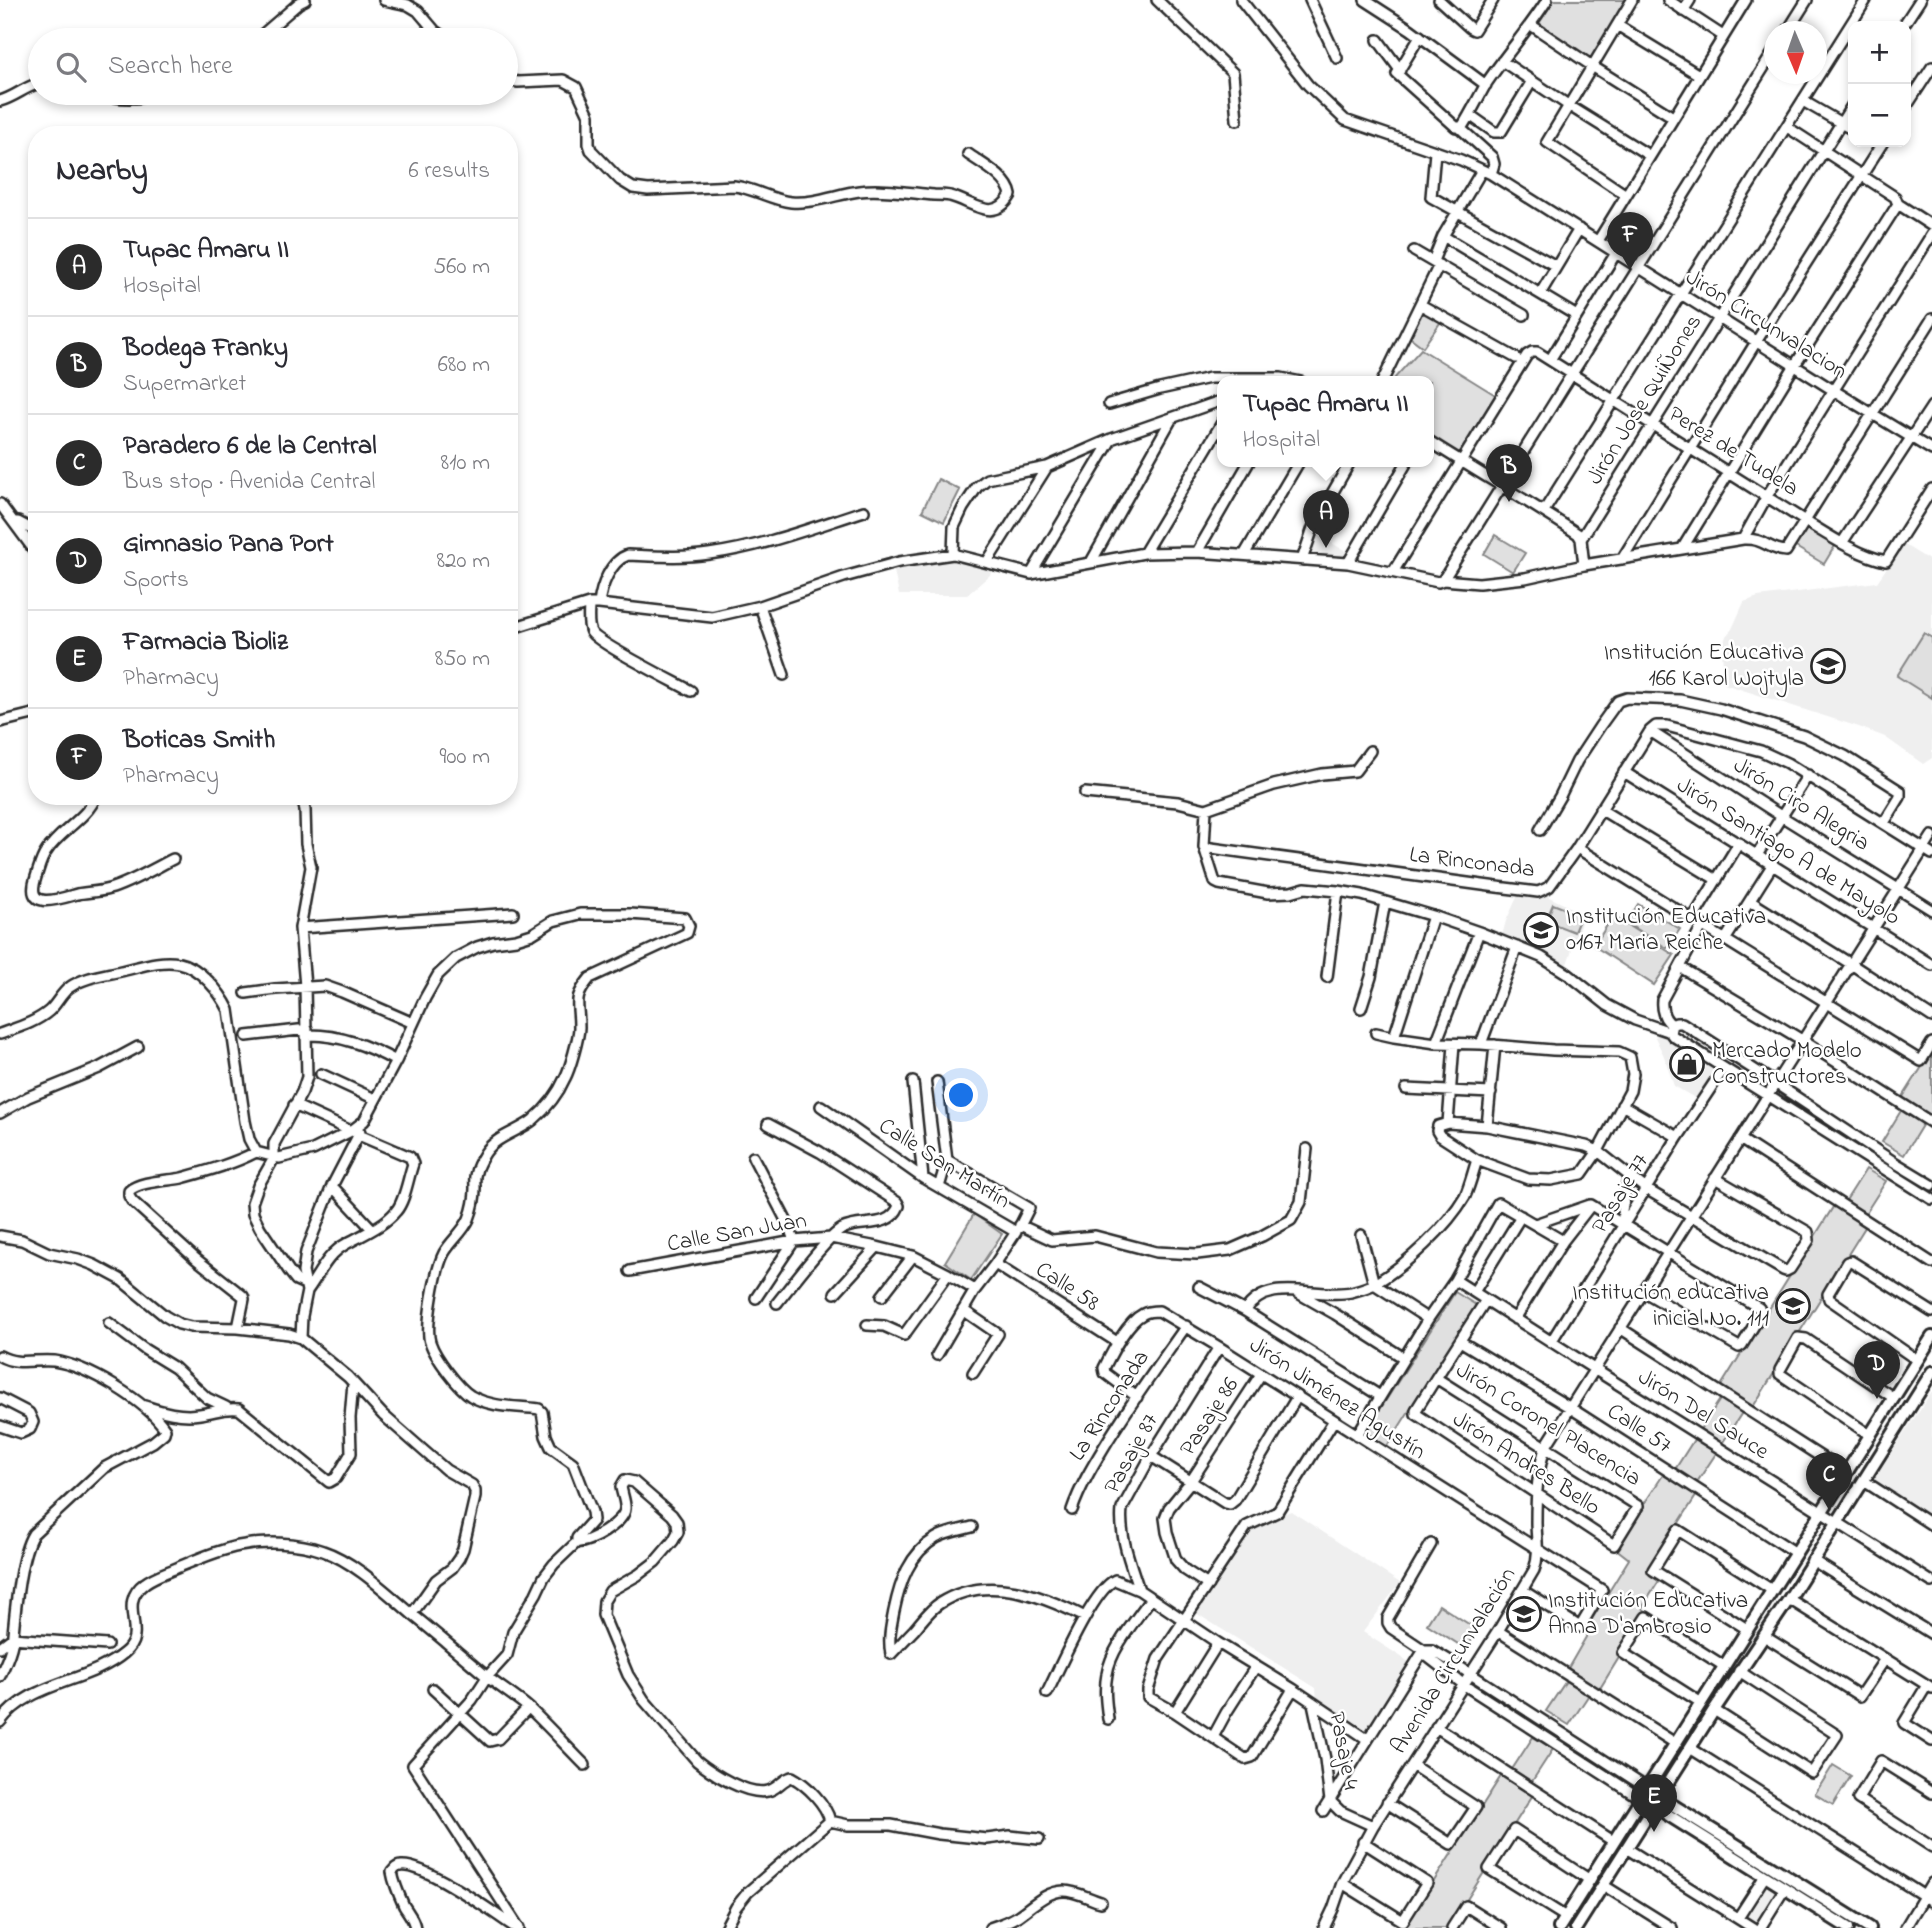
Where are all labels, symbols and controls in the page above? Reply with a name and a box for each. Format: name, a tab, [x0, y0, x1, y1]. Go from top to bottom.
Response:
north arrow	[1764, 21, 1827, 84]
map controls	[1848, 21, 1911, 147]
button: +	[1848, 21, 1911, 84]
search box	[28, 28, 518, 105]
icon: search	[52, 48, 90, 86]
text: Search here	[108, 48, 233, 86]
button: −	[1848, 84, 1911, 147]
text: Nearby	[56, 150, 148, 194]
text: 6 results	[409, 155, 490, 188]
pin: F	[1607, 212, 1653, 270]
text: Tupac Amaru II	[123, 232, 289, 270]
text: A	[72, 251, 86, 284]
text: 560 m	[433, 251, 490, 284]
street label: Jirón Circunvalacion	[1679, 262, 1853, 388]
text: Hospital	[123, 270, 201, 303]
street label: Jirón Jose QuiÑones	[1579, 308, 1711, 492]
text: Bodega Franky	[123, 330, 288, 368]
text: B	[71, 349, 87, 382]
text: 680 m	[438, 349, 490, 382]
text: Supermarket	[123, 368, 246, 401]
popup	[1217, 376, 1434, 467]
text: Tupac Amaru II	[1242, 386, 1409, 424]
street label: Perez de Tudela	[1661, 399, 1805, 505]
text: Hospital	[1242, 424, 1320, 457]
text: Paradero 6 de la Central	[123, 428, 377, 466]
pin: B	[1486, 444, 1532, 502]
text: C	[73, 447, 85, 480]
text: 810 m	[441, 447, 490, 480]
text: Bus stop · Avenida Central	[123, 466, 375, 499]
pin: A	[1303, 490, 1349, 548]
text: Gimnasio Pana Port	[123, 526, 334, 564]
text: D	[71, 545, 87, 578]
text: 820 m	[436, 545, 490, 578]
text: Sports	[123, 564, 189, 597]
text: Farmacia Bioliz	[123, 624, 288, 662]
place label: Institución Educativa 166 Karol Wojtyla	[1604, 637, 1804, 698]
text: E	[72, 643, 86, 676]
text: 850 m	[435, 643, 490, 676]
school or university icon: Institución Educativa 166 Karol Wojtyla	[1809, 647, 1847, 685]
text: Pharmacy	[123, 662, 219, 695]
text: Boticas Smith	[123, 722, 275, 760]
text: F	[72, 741, 86, 774]
text: 900 m	[440, 741, 490, 774]
street label: Jirón Ciro Alegria	[1726, 750, 1876, 861]
text: Pharmacy	[123, 760, 219, 793]
street label: Jirón Santiago A de Mayolo	[1669, 770, 1906, 936]
street label: La Rinconada	[1407, 839, 1537, 887]
place label: Institución Educativa 0167 Maria Reiche	[1566, 901, 1766, 960]
school or university icon: Institución Educativa 0167 Maria Reiche	[1522, 911, 1560, 949]
place label: Mercado Modelo Constructores	[1712, 1035, 1862, 1094]
shop icon: Mercado Modelo Constructores	[1668, 1045, 1706, 1083]
your location	[944, 1078, 978, 1112]
street label: Calle San Martín	[872, 1110, 1016, 1218]
street label: Pasaje 77	[1584, 1147, 1658, 1240]
street label: Calle San Juan	[665, 1204, 809, 1262]
street label: Calle 58	[1028, 1254, 1106, 1320]
place label: Institución educativa inicial No. 111	[1572, 1277, 1769, 1336]
school or university icon: Institución educativa inicial No. 111	[1774, 1287, 1812, 1325]
street label: Jirón Jiménez Agustín	[1242, 1329, 1432, 1469]
pin: D	[1854, 1341, 1900, 1399]
street label: La Rinconada	[1062, 1344, 1158, 1468]
street label: Jirón Coronel Placencia	[1449, 1354, 1647, 1496]
street label: Jirón Del Sauce	[1631, 1361, 1776, 1469]
street label: Pasaje 86	[1172, 1371, 1248, 1463]
street label: Calle 57	[1600, 1396, 1678, 1463]
street label: Jirón Andres Bello	[1446, 1404, 1606, 1524]
street label: Pasaje 87	[1096, 1407, 1168, 1500]
pin: C	[1806, 1452, 1852, 1510]
street label: Avenida Circunvalación	[1383, 1561, 1525, 1761]
place label: Institución Educativa Anna D'ambrosio	[1548, 1585, 1748, 1644]
school or university icon: Institución Educativa Anna D'ambrosio	[1505, 1595, 1543, 1633]
street label: Pasaje 4	[1319, 1709, 1367, 1793]
pin: E	[1631, 1774, 1677, 1832]

